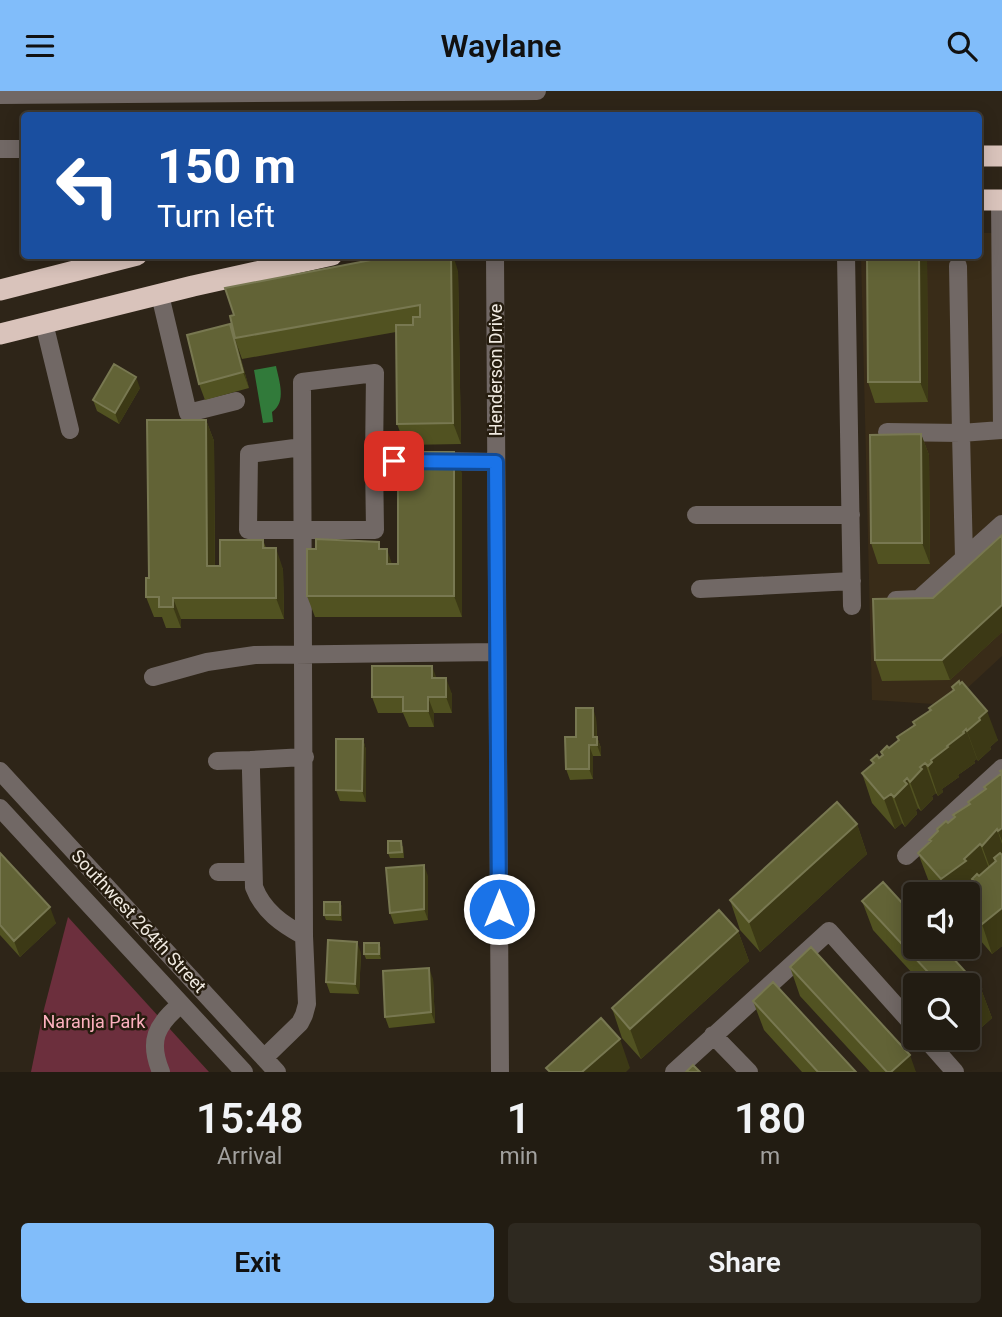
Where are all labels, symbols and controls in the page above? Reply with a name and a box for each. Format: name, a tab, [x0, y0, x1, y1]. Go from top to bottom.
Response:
icon: menu	[21, 27, 59, 65]
text: Waylane	[440, 27, 562, 65]
icon: search	[943, 27, 981, 65]
text: 150 m	[157, 138, 296, 195]
icon: left	[42, 140, 133, 231]
text: Turn left	[157, 197, 275, 235]
street label: Henderson Drive	[485, 304, 506, 436]
pin	[364, 431, 424, 491]
icon: arrive	[375, 442, 413, 480]
street label: Southwest 264th Street	[67, 845, 211, 997]
position arrow	[462, 872, 536, 946]
map controls	[903, 882, 980, 1050]
button: sound	[903, 882, 980, 959]
button: search	[903, 973, 980, 1050]
park label: Naranja Park	[43, 1011, 146, 1032]
text: 15:48	[196, 1094, 303, 1143]
text: 1	[507, 1094, 531, 1143]
text: 180	[734, 1094, 806, 1143]
text: Arrival	[217, 1143, 282, 1170]
text: min	[499, 1143, 538, 1170]
text: m	[760, 1143, 780, 1170]
button: Exit	[21, 1223, 494, 1303]
button: Share	[508, 1223, 981, 1303]

